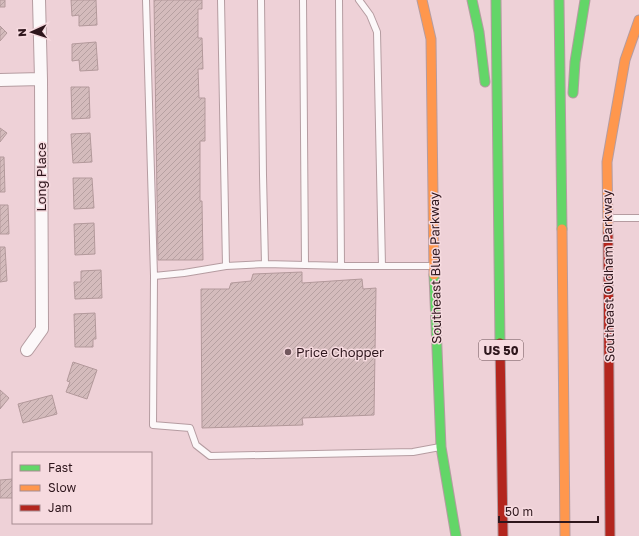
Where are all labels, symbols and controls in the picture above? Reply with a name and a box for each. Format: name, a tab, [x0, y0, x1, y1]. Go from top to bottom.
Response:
north arrow	[12, 12, 52, 52]
text: N	[15, 28, 28, 37]
street label: Long Place	[33, 143, 49, 211]
street label: Southeast Oldham Parkway	[598, 189, 618, 362]
street label: Southeast Blue Parkway	[426, 191, 444, 344]
road number: US 50	[479, 340, 523, 360]
place label: Price Chopper	[296, 344, 384, 360]
marker: Price Chopper	[283, 347, 293, 357]
legend	[12, 452, 152, 524]
text: Fast	[48, 460, 73, 475]
text: Slow	[48, 480, 76, 495]
scale bar	[499, 498, 598, 524]
text: Jam	[48, 500, 72, 515]
text: 50 m	[505, 504, 533, 519]

